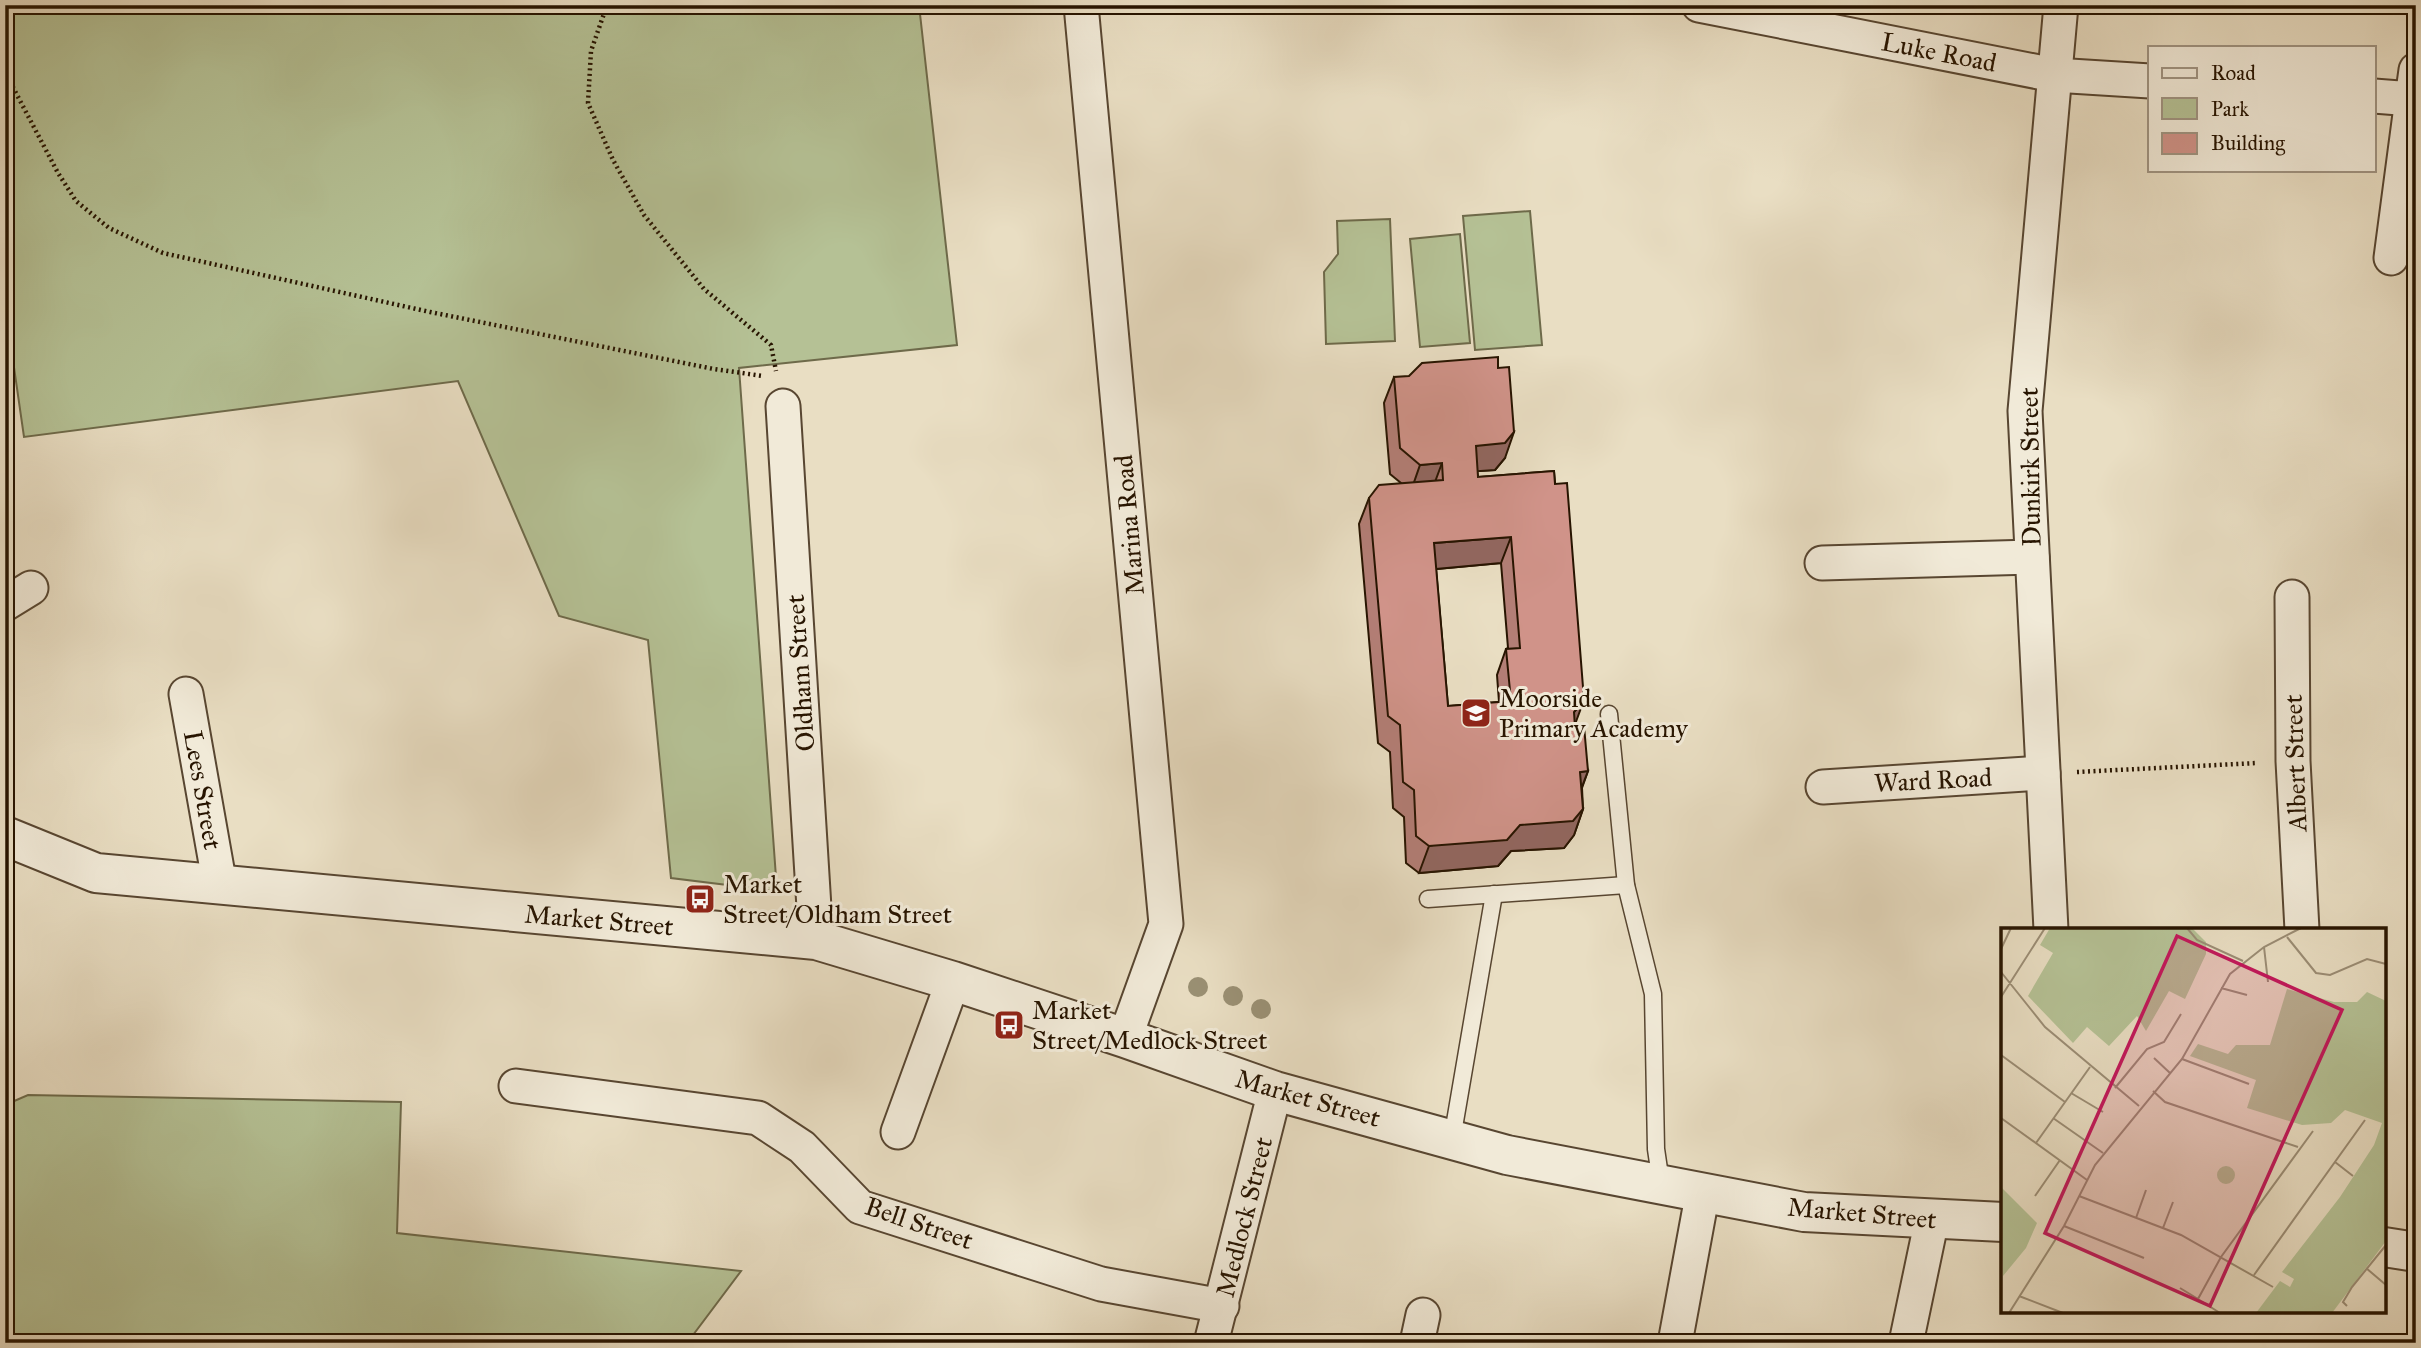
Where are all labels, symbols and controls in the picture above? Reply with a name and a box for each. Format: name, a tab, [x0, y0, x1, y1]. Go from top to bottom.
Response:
street label: Luke Road	[1879, 25, 1999, 79]
legend	[2148, 46, 2376, 172]
text: Road	[2211, 60, 2256, 86]
text: Park	[2211, 96, 2249, 122]
text: Building	[2211, 130, 2285, 156]
street label: Dunkirk Street	[2013, 387, 2047, 547]
street label: Marina Road	[1107, 454, 1151, 596]
street label: Oldham Street	[779, 593, 821, 753]
place label: Moorside Primary Academy	[1499, 682, 1689, 744]
street label: Albert Street	[2277, 694, 2313, 833]
school or university icon: Moorside Primary Academy	[1459, 696, 1493, 730]
street label: Lees Street	[177, 728, 229, 852]
street label: Ward Road	[1873, 761, 1993, 799]
place label: Market Street/Oldham Street	[723, 868, 952, 930]
bus stop icon: Market Street/Oldham Street	[683, 882, 717, 916]
street label: Market Street	[523, 898, 675, 942]
inset map	[2001, 928, 2386, 1313]
place label: Market Street/Medlock Street	[1032, 994, 1267, 1056]
bus stop icon: Market Street/Medlock Street	[992, 1008, 1026, 1042]
street label: Market Street	[1232, 1062, 1384, 1134]
street label: Medlock Street	[1209, 1134, 1279, 1300]
street label: Bell Street	[861, 1190, 977, 1256]
street label: Market Street	[1786, 1191, 1938, 1235]

